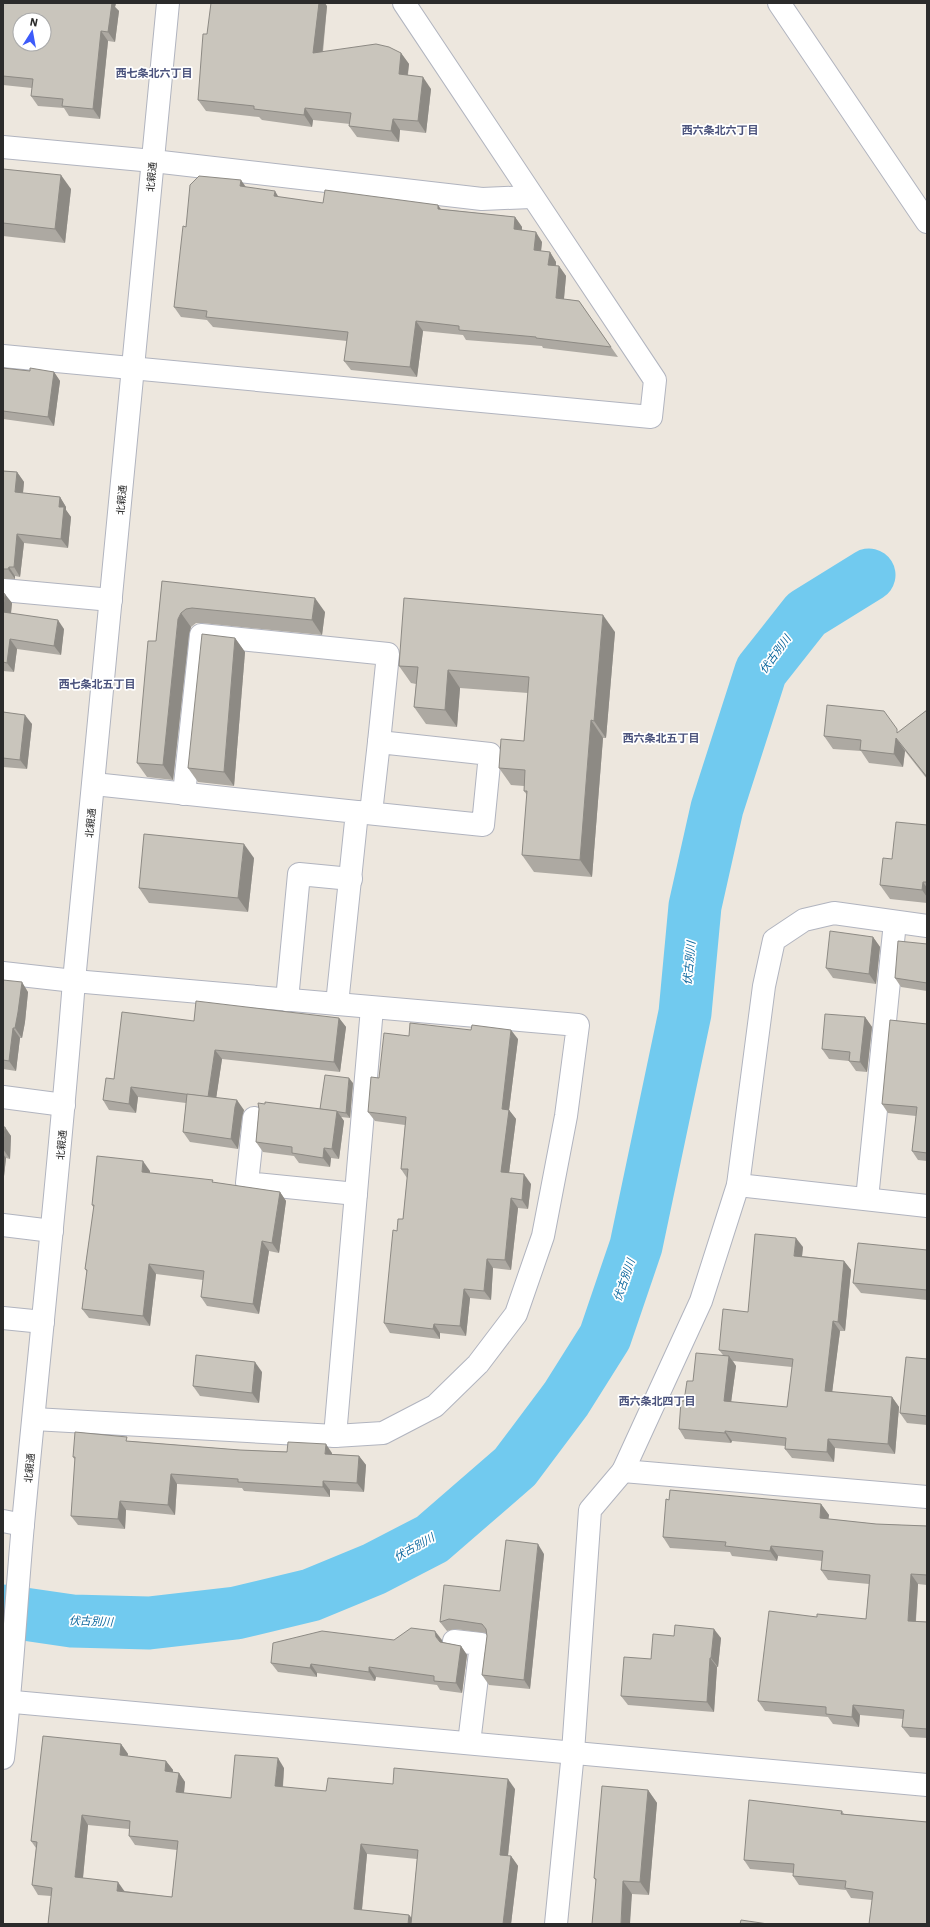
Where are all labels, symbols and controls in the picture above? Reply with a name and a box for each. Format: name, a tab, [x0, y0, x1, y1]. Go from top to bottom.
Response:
north arrow	[12, 12, 52, 52]
text: N	[29, 15, 39, 30]
district label: 西七条北六丁目	[116, 66, 193, 80]
district label: 西六条北六丁目	[682, 123, 759, 137]
street label: 北親通	[144, 162, 159, 193]
street label: 北親通	[114, 485, 129, 516]
water label: 伏古別川	[756, 631, 794, 676]
district label: 西七条北五丁目	[59, 677, 136, 691]
district label: 西六条北五丁目	[623, 731, 700, 745]
street label: 北親通	[82, 807, 99, 839]
water label: 伏古別川	[680, 939, 698, 986]
street label: 北親通	[54, 1130, 69, 1161]
water label: 伏古別川	[610, 1256, 638, 1303]
district label: 西六条北四丁目	[619, 1394, 696, 1408]
street label: 北親通	[21, 1452, 38, 1484]
water label: 伏古別川	[391, 1530, 438, 1564]
water label: 伏古別川	[69, 1613, 114, 1629]

